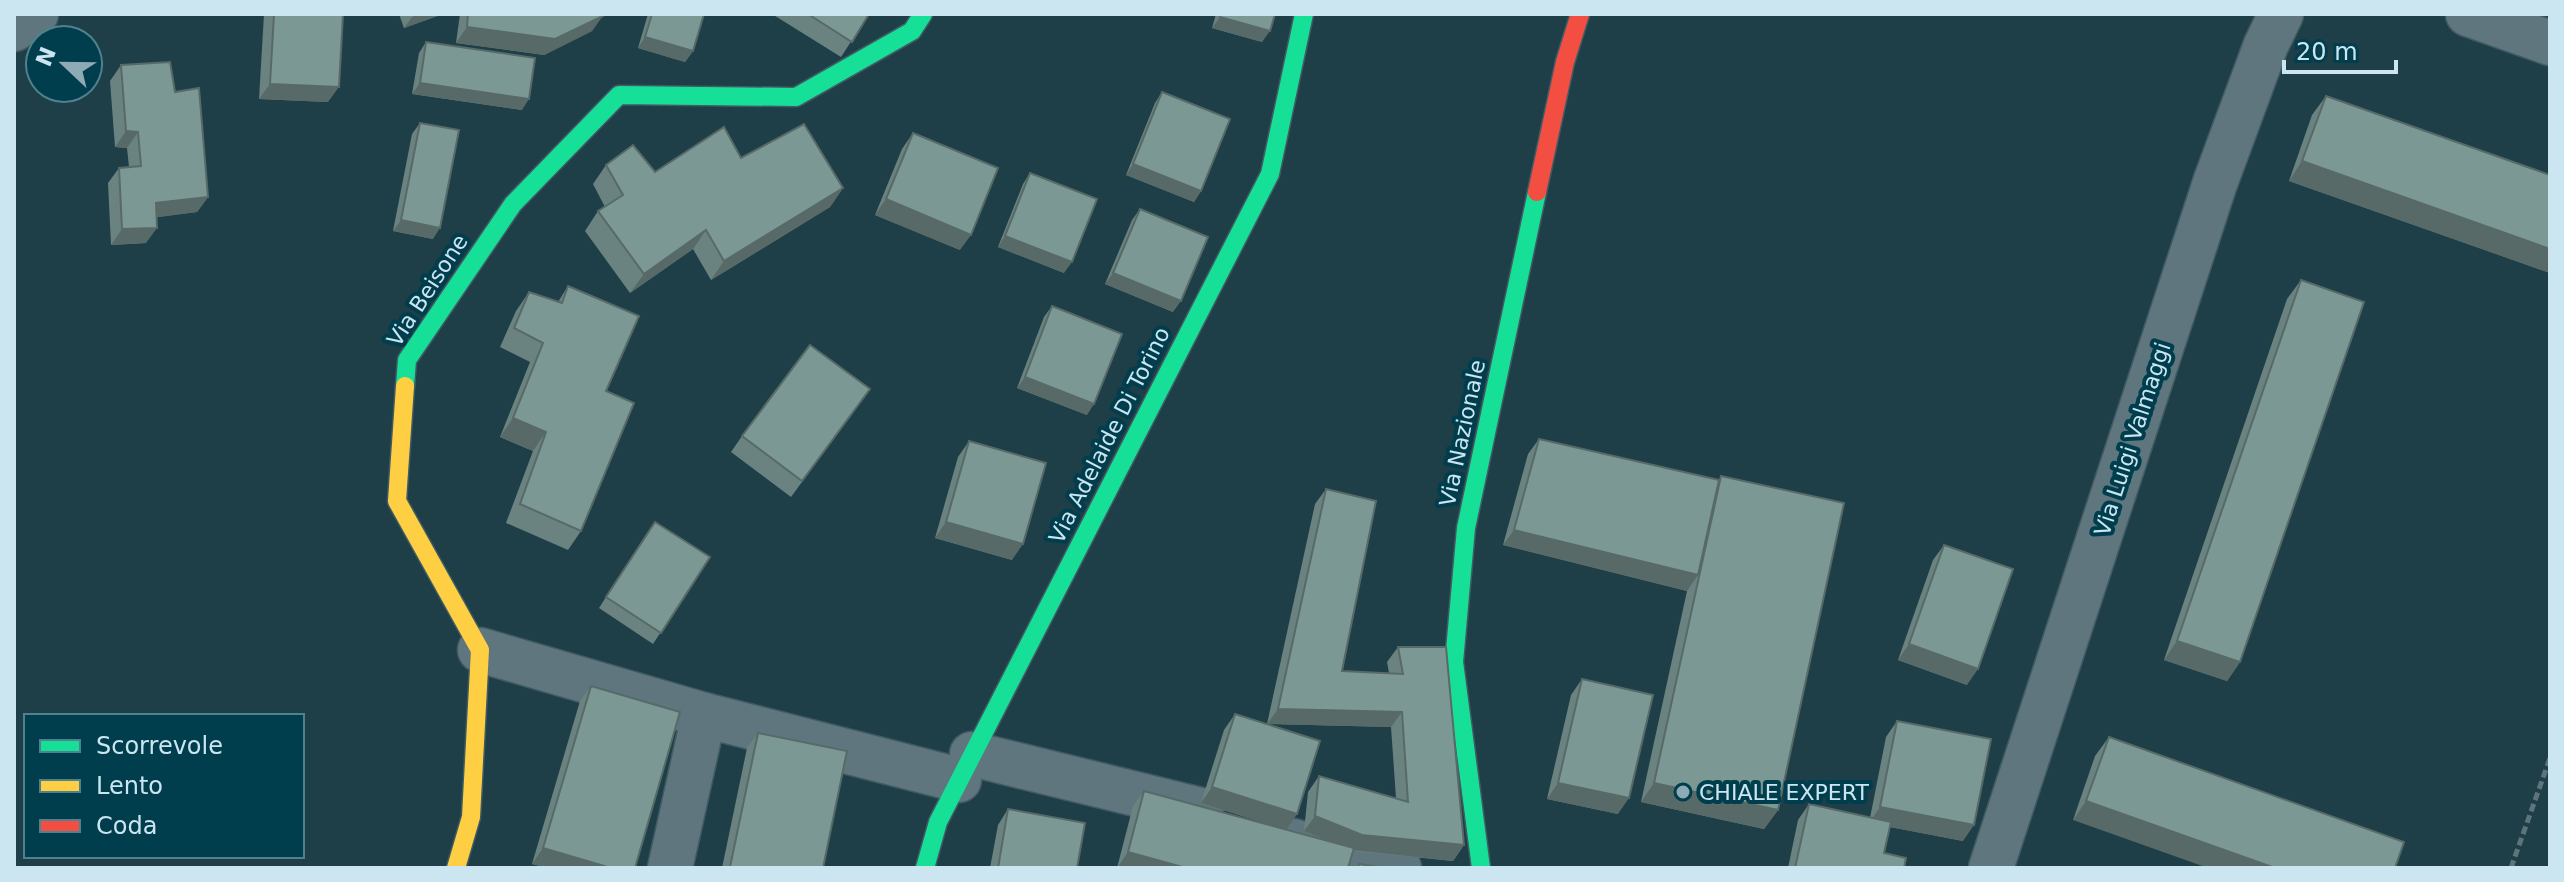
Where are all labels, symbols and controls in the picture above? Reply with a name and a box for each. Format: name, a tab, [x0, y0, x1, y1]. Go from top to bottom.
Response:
north arrow	[24, 24, 104, 104]
scale bar	[2284, 24, 2396, 74]
text: 20 m	[2296, 38, 2358, 66]
text: N	[31, 43, 61, 70]
street label: Via Beisone	[382, 230, 473, 351]
street label: Via Adelaide Di Torino	[1044, 323, 1175, 548]
street label: Via Luigi Valmaggi	[2089, 339, 2176, 539]
street label: Via Nazionale	[1435, 357, 1490, 509]
legend	[24, 714, 304, 858]
text: Scorrevole	[96, 732, 223, 760]
text: Lento	[96, 772, 163, 800]
place label: CHIALE EXPERT	[1699, 780, 1869, 805]
marker: CHIALE EXPERT	[1674, 783, 1692, 801]
text: Coda	[96, 812, 157, 840]

